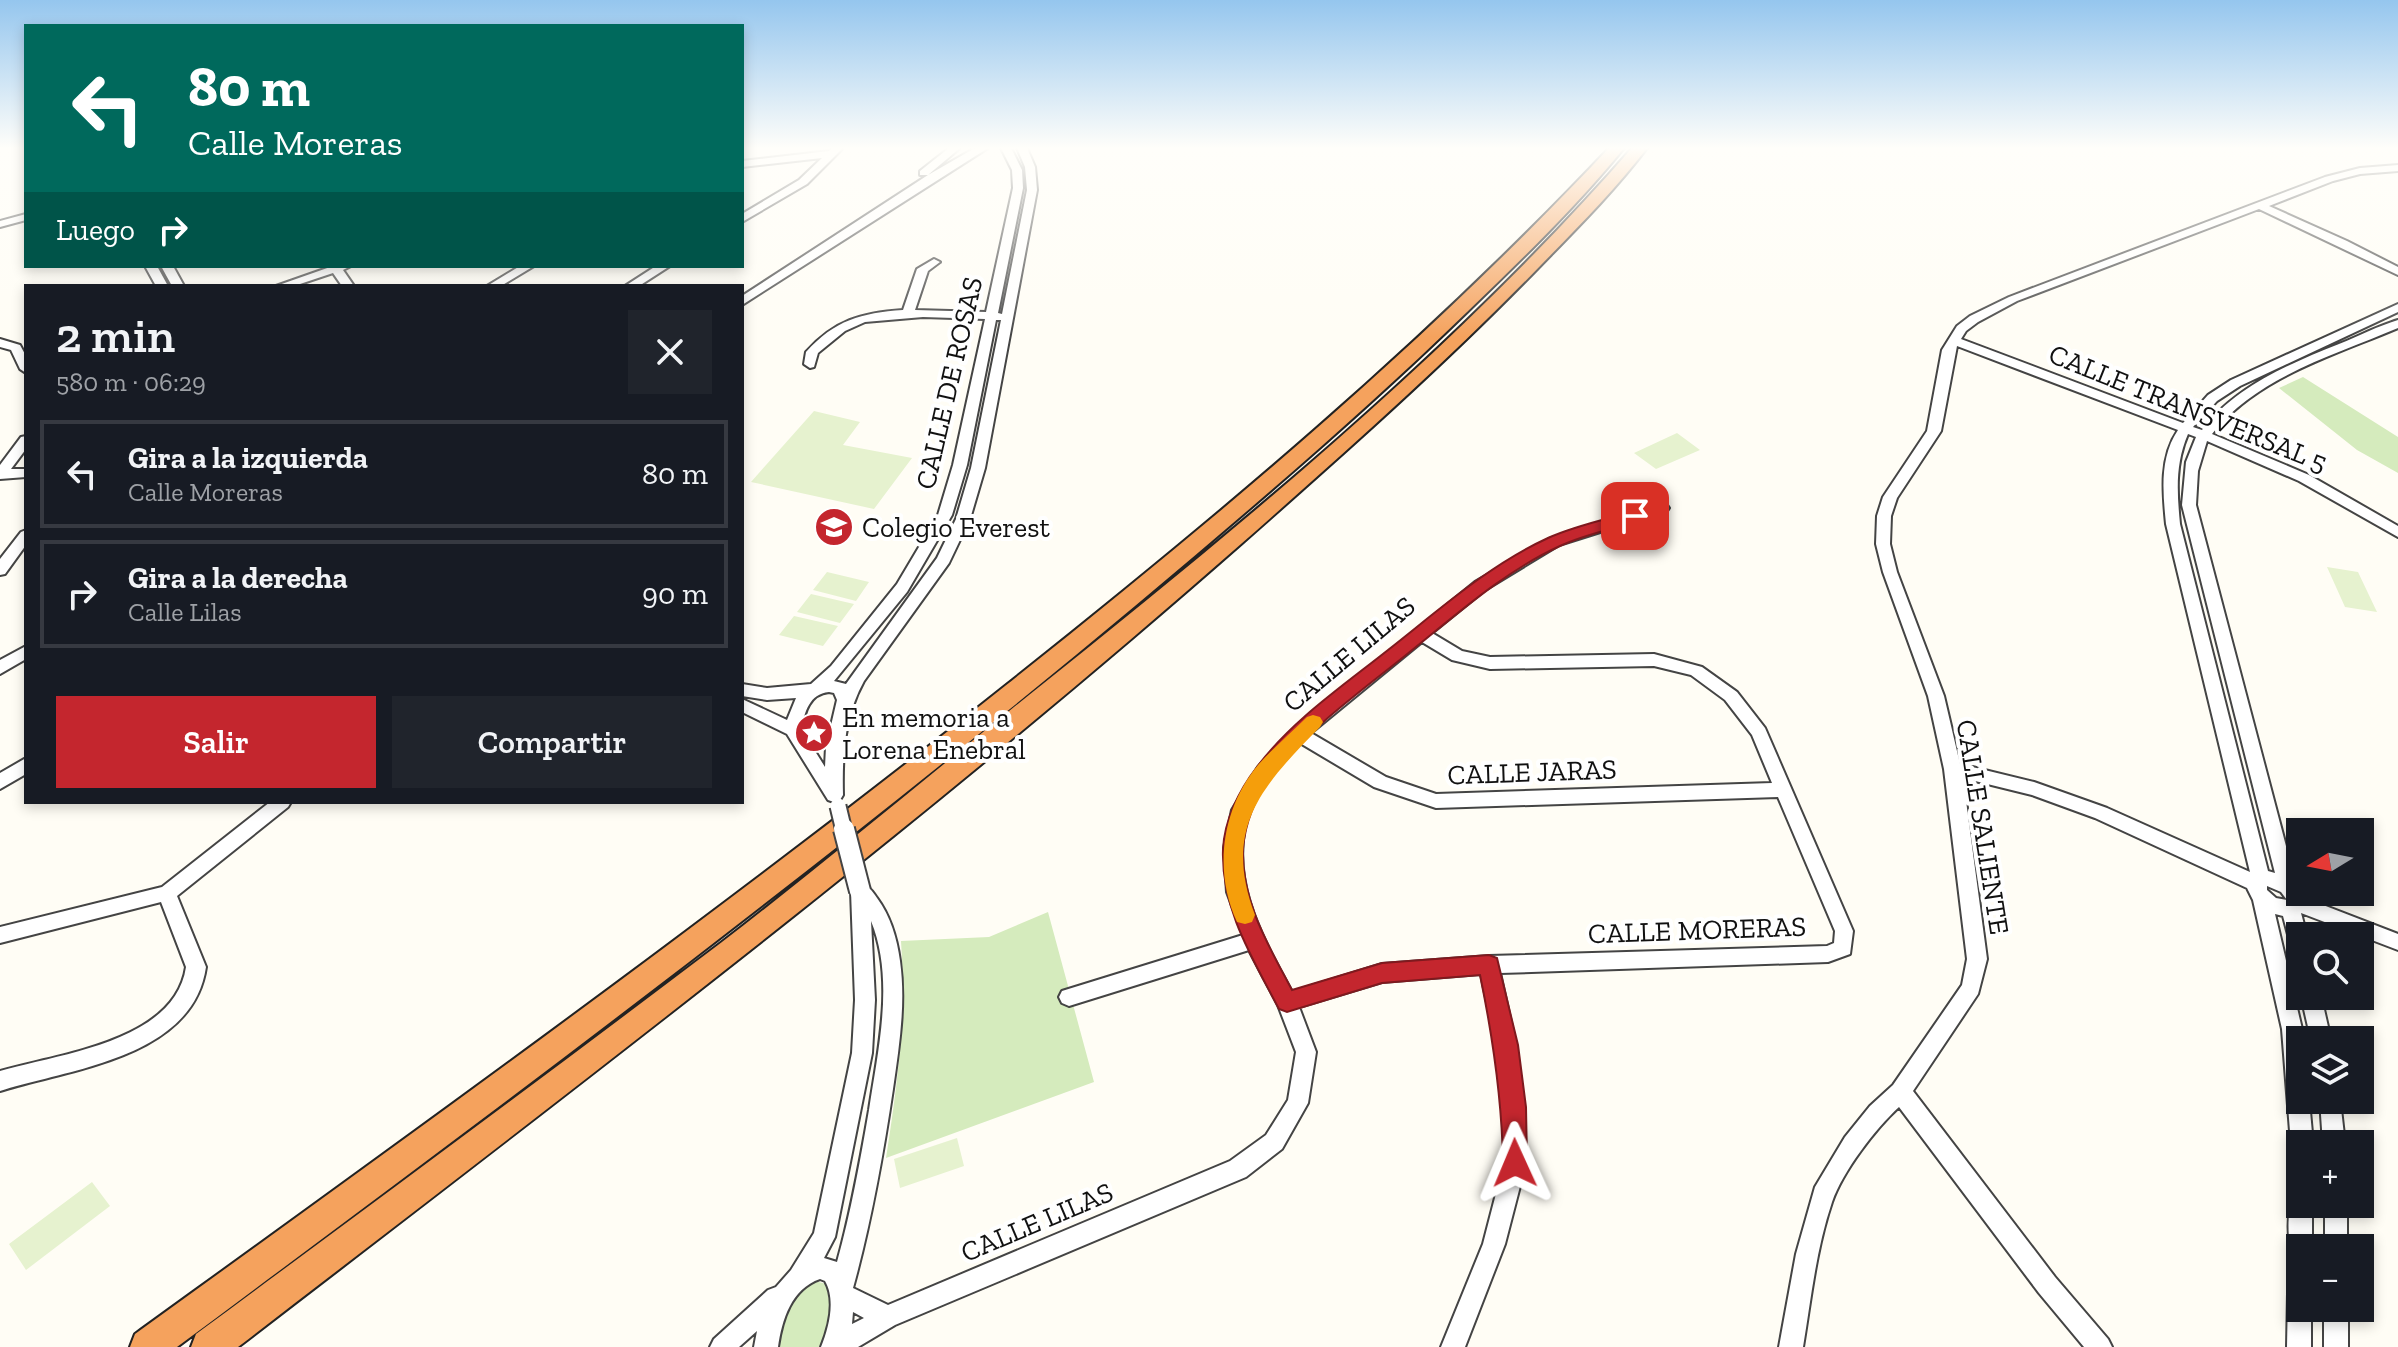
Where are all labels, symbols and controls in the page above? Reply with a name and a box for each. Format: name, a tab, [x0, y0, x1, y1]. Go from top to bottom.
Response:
text: 80 m	[188, 53, 310, 120]
icon: left	[56, 56, 160, 160]
text: Calle Moreras	[188, 121, 403, 164]
icon: right	[151, 208, 195, 252]
text: Luego	[56, 212, 135, 248]
street label: CALLE DE ROSAS	[909, 274, 989, 492]
text: 2 min	[56, 307, 175, 364]
button: close	[628, 310, 712, 394]
street label: CALLE TRANSVERSAL 5	[2044, 337, 2332, 479]
text: 580 m · 06:29	[56, 366, 206, 398]
text: Gira a la izquierda	[128, 440, 368, 476]
icon: left	[60, 452, 104, 496]
text: 80 m	[642, 456, 708, 492]
text: Calle Moreras	[128, 476, 283, 508]
pin	[1601, 482, 1669, 550]
icon: arrive	[1613, 494, 1657, 538]
school or university icon: Colegio Everest	[813, 506, 855, 548]
place label: Colegio Everest	[862, 511, 1051, 544]
text: Gira a la derecha	[128, 560, 348, 596]
icon: right	[60, 572, 104, 616]
text: 90 m	[642, 576, 708, 612]
street label: CALLE LILAS	[1276, 589, 1422, 719]
text: Calle Lilas	[128, 596, 242, 628]
button: Salir	[56, 696, 376, 788]
button: Compartir	[392, 696, 712, 788]
place label: En memoria a Lorena Enebral	[842, 701, 1026, 766]
place icon: En memoria a Lorena Enebral	[793, 712, 835, 754]
street label: CALLE SALIENTE	[1950, 717, 2016, 937]
street label: CALLE JARAS	[1447, 753, 1617, 791]
north arrow	[2286, 818, 2374, 906]
map controls	[2286, 818, 2374, 1322]
street label: CALLE MORERAS	[1587, 910, 1807, 950]
button: search	[2286, 922, 2374, 1010]
button: layers	[2286, 1026, 2374, 1114]
position arrow	[1473, 1121, 1557, 1205]
button: +	[2286, 1130, 2374, 1218]
street label: CALLE LILAS	[956, 1175, 1118, 1269]
button: −	[2286, 1234, 2374, 1322]

